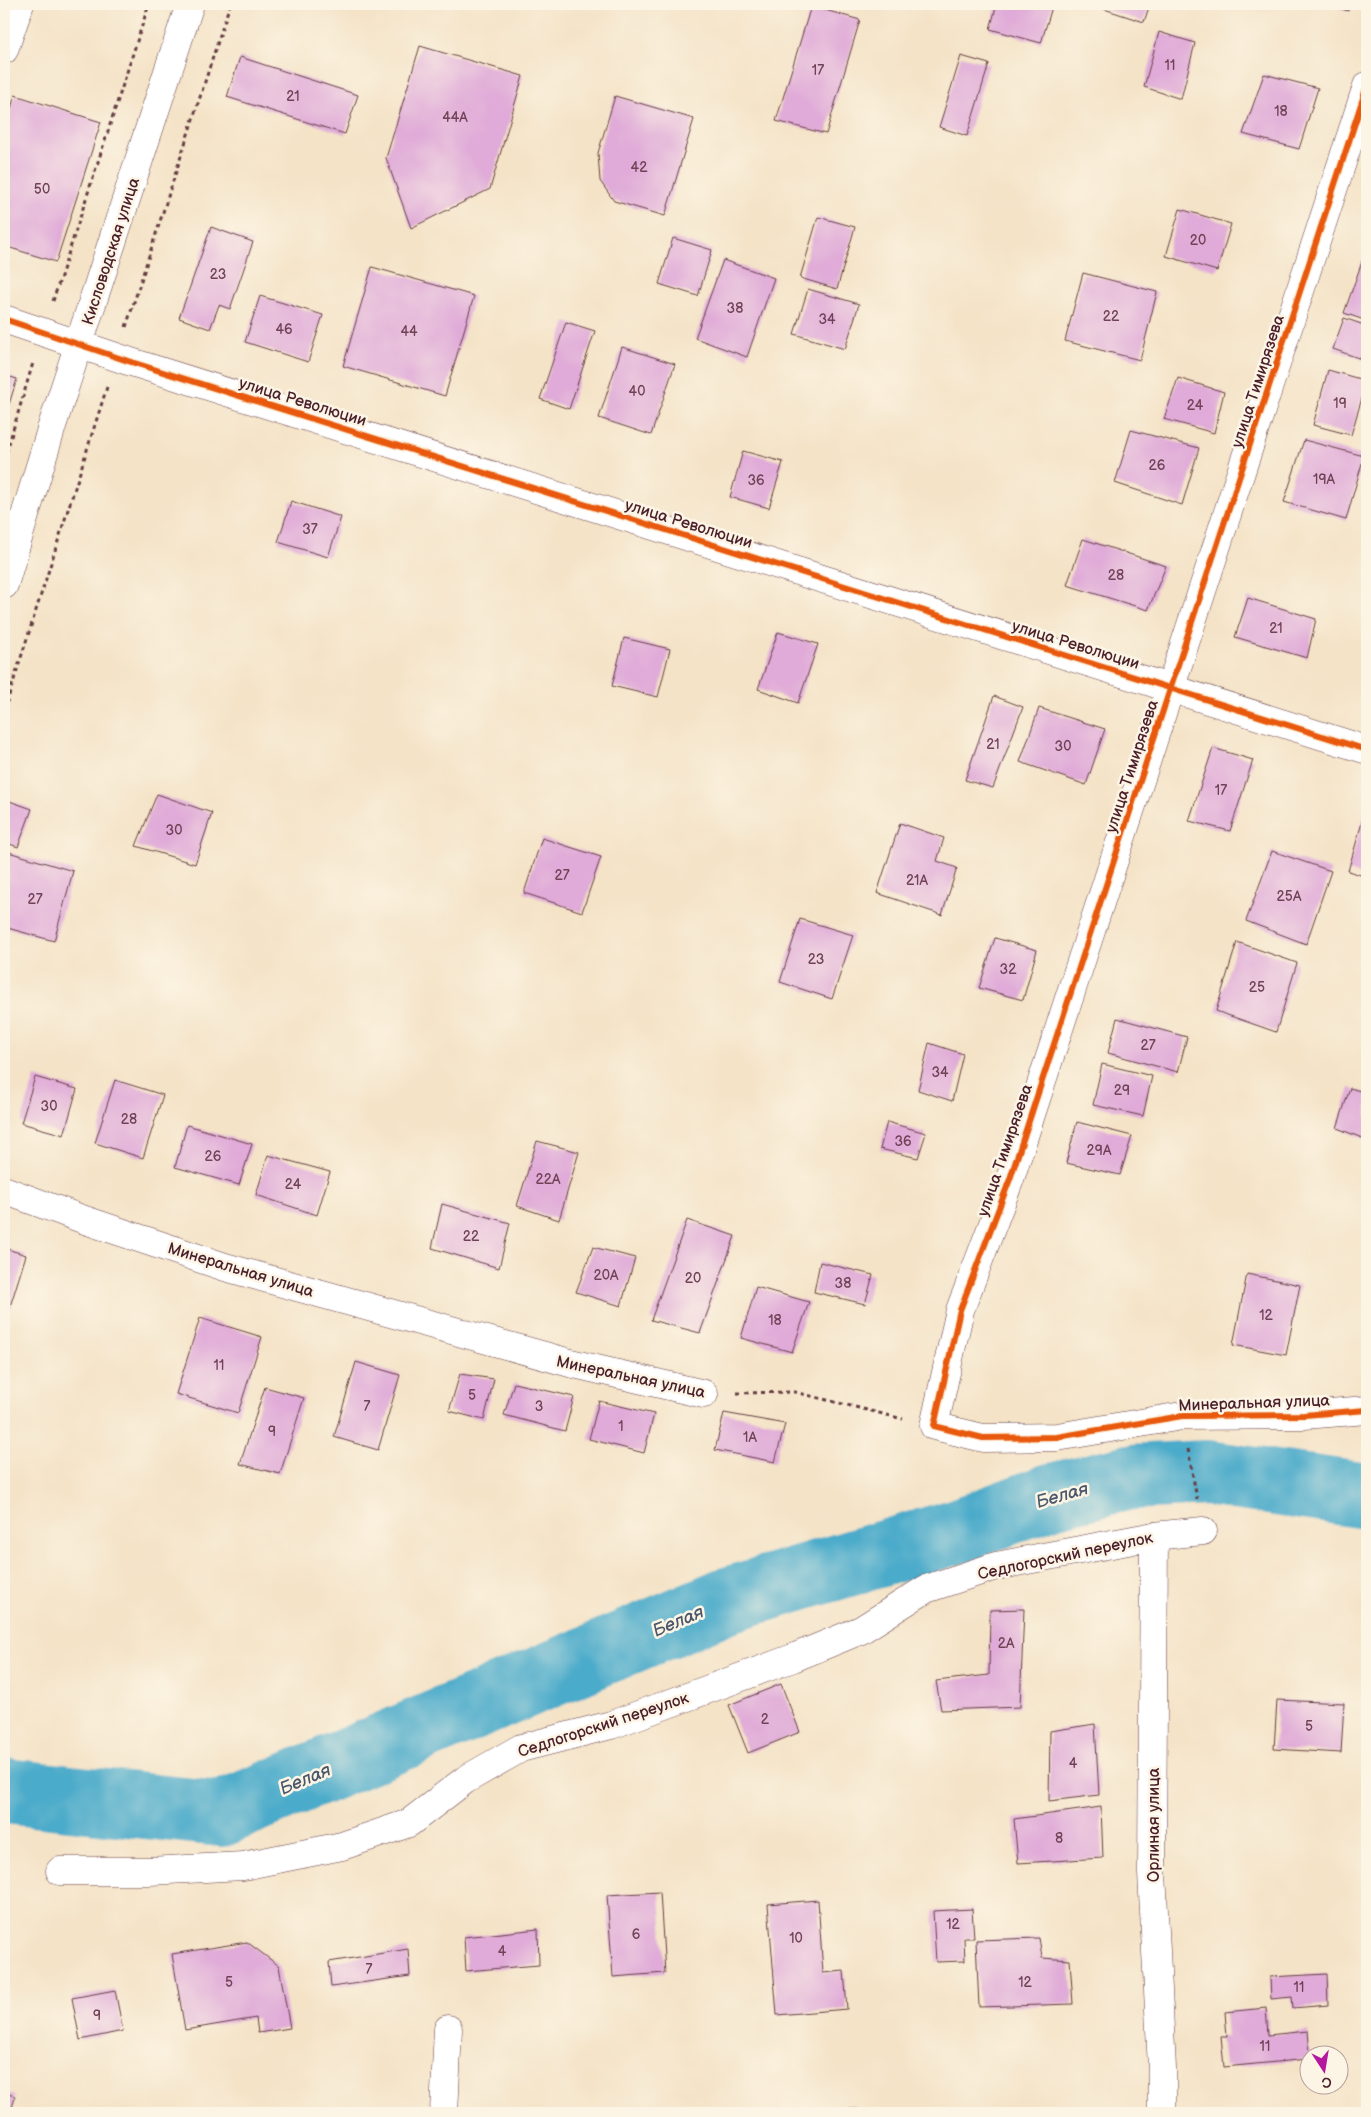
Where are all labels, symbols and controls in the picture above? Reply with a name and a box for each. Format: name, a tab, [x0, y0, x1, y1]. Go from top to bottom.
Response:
house number: 11	[1165, 57, 1175, 74]
house number: 17	[812, 62, 824, 79]
house number: 21	[286, 88, 300, 105]
house number: 18	[1274, 103, 1288, 120]
house number: 44А	[442, 109, 468, 126]
house number: 42	[631, 159, 648, 176]
street label: Кисловодская улица	[79, 175, 144, 327]
house number: 50	[34, 181, 50, 198]
house number: 20	[1190, 232, 1206, 249]
house number: 23	[210, 266, 226, 283]
house number: 38	[727, 300, 743, 317]
house number: 22	[1103, 308, 1120, 325]
house number: 34	[818, 311, 836, 328]
street label: улица Тимирязева	[1228, 312, 1289, 450]
house number: 46	[275, 321, 293, 338]
house number: 44	[400, 323, 418, 340]
street label: улица Революции	[236, 374, 369, 431]
house number: 40	[629, 383, 645, 400]
house number: 19	[1333, 395, 1347, 412]
house number: 24	[1187, 397, 1204, 414]
house number: 26	[1149, 457, 1166, 474]
house number: 19А	[1313, 471, 1336, 488]
house number: 36	[747, 472, 765, 489]
street label: улица Революции	[622, 496, 755, 553]
house number: 37	[302, 521, 318, 538]
house number: 28	[1108, 567, 1124, 584]
street label: улица Революции	[1009, 617, 1142, 674]
house number: 21	[1269, 620, 1283, 637]
street label: улица Тимирязева	[1102, 697, 1163, 835]
house number: 21	[986, 736, 1000, 753]
house number: 30	[1055, 738, 1071, 755]
house number: 17	[1215, 782, 1227, 799]
house number: 30	[166, 822, 182, 839]
house number: 27	[554, 867, 570, 884]
house number: 21А	[906, 872, 928, 889]
house number: 25А	[1277, 888, 1302, 905]
house number: 27	[27, 891, 43, 908]
house number: 23	[808, 951, 824, 968]
house number: 32	[1000, 961, 1017, 978]
house number: 25	[1249, 979, 1265, 996]
house number: 27	[1140, 1037, 1156, 1054]
house number: 34	[931, 1064, 949, 1081]
street label: улица Тимирязева	[974, 1081, 1037, 1219]
house number: 29	[1114, 1082, 1130, 1099]
house number: 30	[41, 1098, 57, 1115]
house number: 28	[121, 1111, 137, 1128]
house number: 36	[894, 1133, 912, 1150]
house number: 29А	[1087, 1142, 1112, 1159]
house number: 26	[205, 1148, 222, 1165]
house number: 22А	[535, 1171, 561, 1188]
house number: 24	[285, 1176, 302, 1193]
house number: 22	[463, 1228, 480, 1245]
street label: Минеральная улица	[165, 1239, 316, 1302]
house number: 20А	[594, 1267, 619, 1284]
house number: 20	[685, 1270, 701, 1287]
house number: 38	[835, 1275, 851, 1292]
house number: 12	[1259, 1307, 1274, 1324]
house number: 18	[768, 1312, 782, 1329]
street label: Минеральная улица	[554, 1352, 707, 1403]
house number: 11	[214, 1357, 224, 1374]
house number: 5	[468, 1387, 476, 1404]
street label: Минеральная улица	[1178, 1391, 1331, 1416]
house number: 7	[364, 1398, 371, 1415]
house number: 3	[535, 1398, 543, 1415]
house number: 1	[618, 1418, 624, 1435]
house number: 9	[268, 1423, 276, 1440]
house number: 1А	[743, 1429, 757, 1446]
water label: Белая	[1034, 1478, 1091, 1513]
street label: Седлогорский переулок	[976, 1529, 1155, 1584]
water label: Белая	[650, 1601, 707, 1642]
house number: 2А	[998, 1635, 1015, 1652]
street label: Седлогорский переулок	[516, 1689, 692, 1762]
house number: 2	[761, 1711, 770, 1728]
house number: 5	[1305, 1718, 1313, 1735]
house number: 4	[1069, 1755, 1078, 1772]
water label: Белая	[277, 1759, 334, 1800]
street label: Орлиная улица	[1145, 1767, 1164, 1882]
house number: 8	[1055, 1830, 1063, 1847]
house number: 12	[946, 1916, 961, 1933]
house number: 6	[632, 1926, 641, 1943]
house number: 10	[789, 1930, 803, 1947]
house number: 4	[498, 1943, 507, 1960]
house number: 7	[366, 1961, 373, 1978]
house number: 5	[225, 1974, 233, 1991]
house number: 12	[1018, 1974, 1033, 1991]
house number: 11	[1294, 1979, 1304, 1996]
house number: 9	[93, 2007, 101, 2024]
house number: 11	[1260, 2038, 1270, 2055]
north arrow	[1298, 2044, 1348, 2094]
text: С	[1320, 2073, 1333, 2092]

